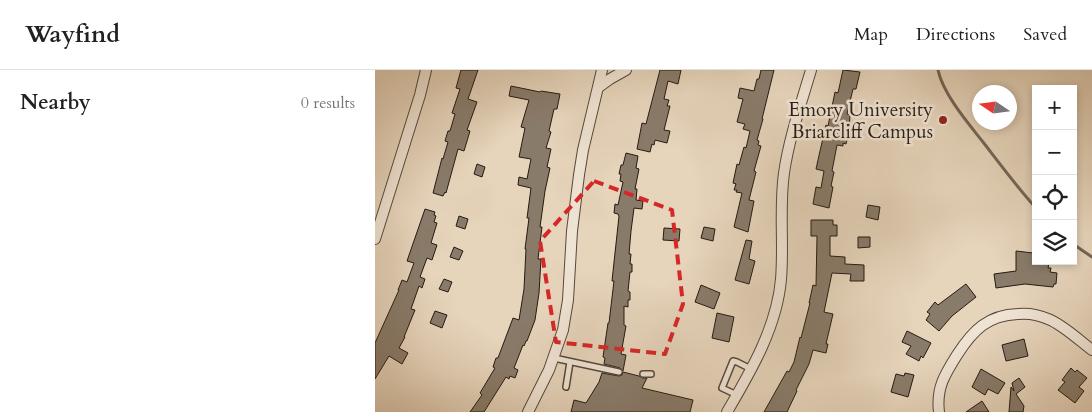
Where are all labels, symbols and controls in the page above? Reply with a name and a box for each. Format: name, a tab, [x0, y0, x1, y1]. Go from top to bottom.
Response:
text: Wayfind	[25, 18, 120, 51]
text: Map	[854, 22, 888, 47]
text: Directions	[916, 22, 995, 47]
text: Saved	[1023, 22, 1067, 47]
north arrow	[972, 85, 1017, 130]
map controls	[1032, 85, 1077, 265]
button: +	[1032, 85, 1077, 130]
text: Nearby	[20, 88, 91, 117]
text: 0 results	[301, 92, 355, 114]
place label: Emory University Briarcliff Campus	[788, 97, 933, 145]
marker: Emory University Briarcliff Campus	[937, 114, 949, 126]
button: −	[1032, 130, 1077, 175]
button: locate	[1032, 175, 1077, 220]
button: layers	[1032, 220, 1077, 265]

